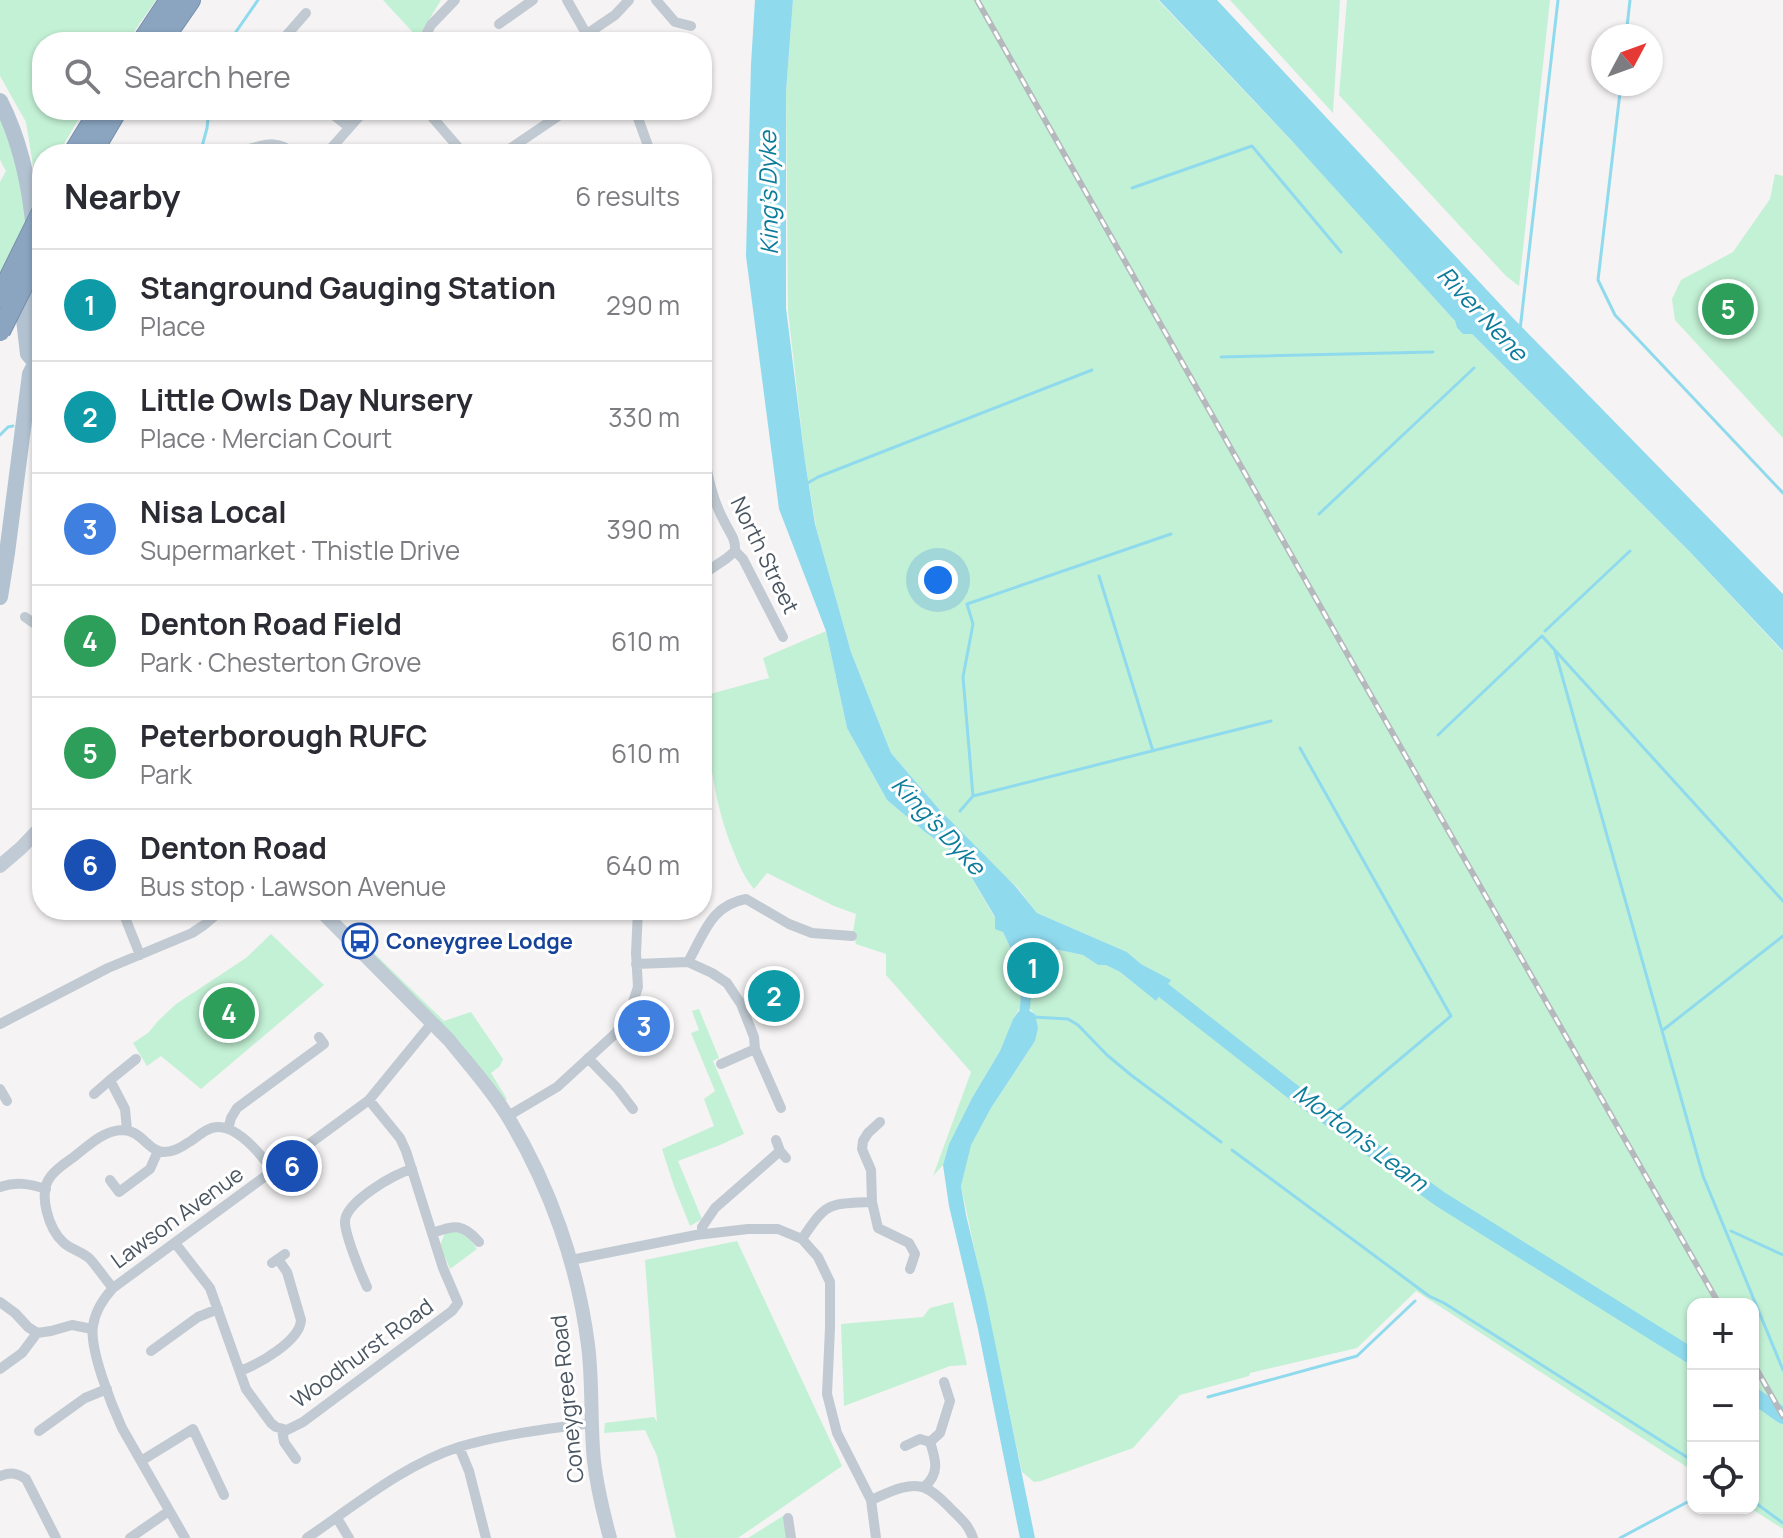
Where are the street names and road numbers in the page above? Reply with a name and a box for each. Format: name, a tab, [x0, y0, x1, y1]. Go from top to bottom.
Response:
street label: North Street	[724, 491, 806, 619]
street label: Lawson Avenue	[105, 1159, 249, 1275]
street label: Woodhurst Road	[285, 1291, 439, 1415]
street label: Coneygree Road	[543, 1314, 591, 1484]

